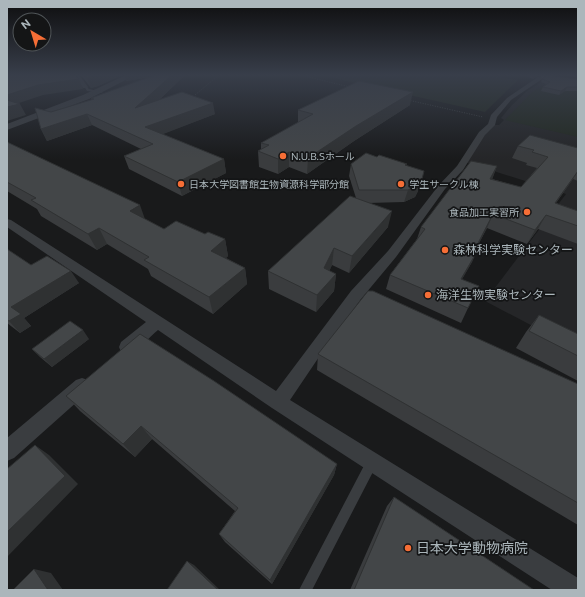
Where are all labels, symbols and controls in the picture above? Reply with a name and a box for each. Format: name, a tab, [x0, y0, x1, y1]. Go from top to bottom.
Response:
north arrow	[12, 12, 52, 52]
text: N	[18, 16, 33, 31]
place label: N.U.B.Sホール	[291, 150, 355, 162]
marker: N.U.B.Sホール	[278, 151, 288, 161]
place label: 日本大学図書館生物資源科学部分館	[189, 178, 349, 190]
place label: 学生サークル棟	[409, 178, 479, 190]
marker: 日本大学図書館生物資源科学部分館	[176, 179, 186, 189]
marker: 学生サークル棟	[396, 179, 406, 189]
place label: 食品加工実習所	[449, 206, 519, 218]
marker: 食品加工実習所	[522, 207, 532, 217]
place label: 森林科学実験センター	[453, 242, 573, 256]
marker: 森林科学実験センター	[440, 245, 450, 255]
place label: 海洋生物実験センター	[436, 287, 556, 301]
marker: 海洋生物実験センター	[423, 290, 433, 300]
place label: 日本大学動物病院	[416, 539, 528, 556]
marker: 日本大学動物病院	[403, 543, 413, 553]

